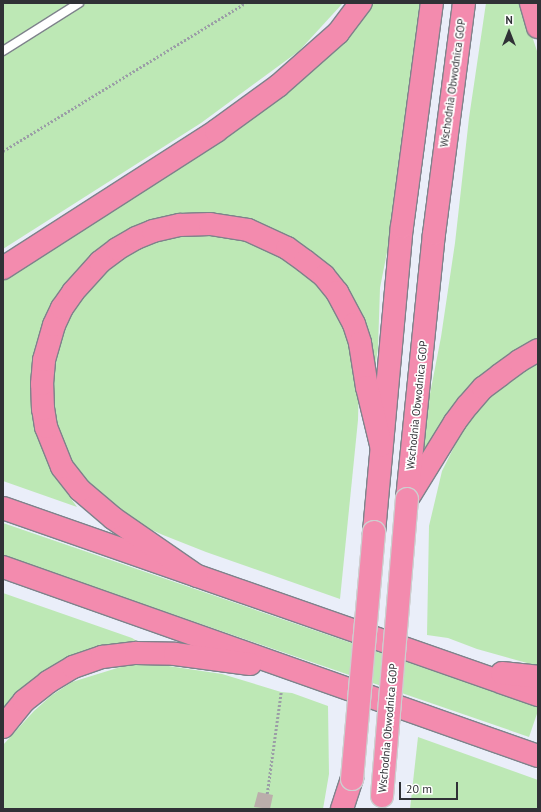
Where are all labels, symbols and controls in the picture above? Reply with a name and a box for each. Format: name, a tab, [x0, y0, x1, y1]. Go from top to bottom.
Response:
north arrow	[489, 12, 529, 52]
text: N	[505, 13, 513, 27]
street label: Wschodnia Obwodnica GOP	[437, 18, 469, 148]
street label: Wschodnia Obwodnica GOP	[404, 340, 430, 470]
street label: Wschodnia Obwodnica GOP	[376, 663, 400, 793]
scale bar	[401, 774, 460, 800]
text: 20 m	[406, 781, 432, 796]

